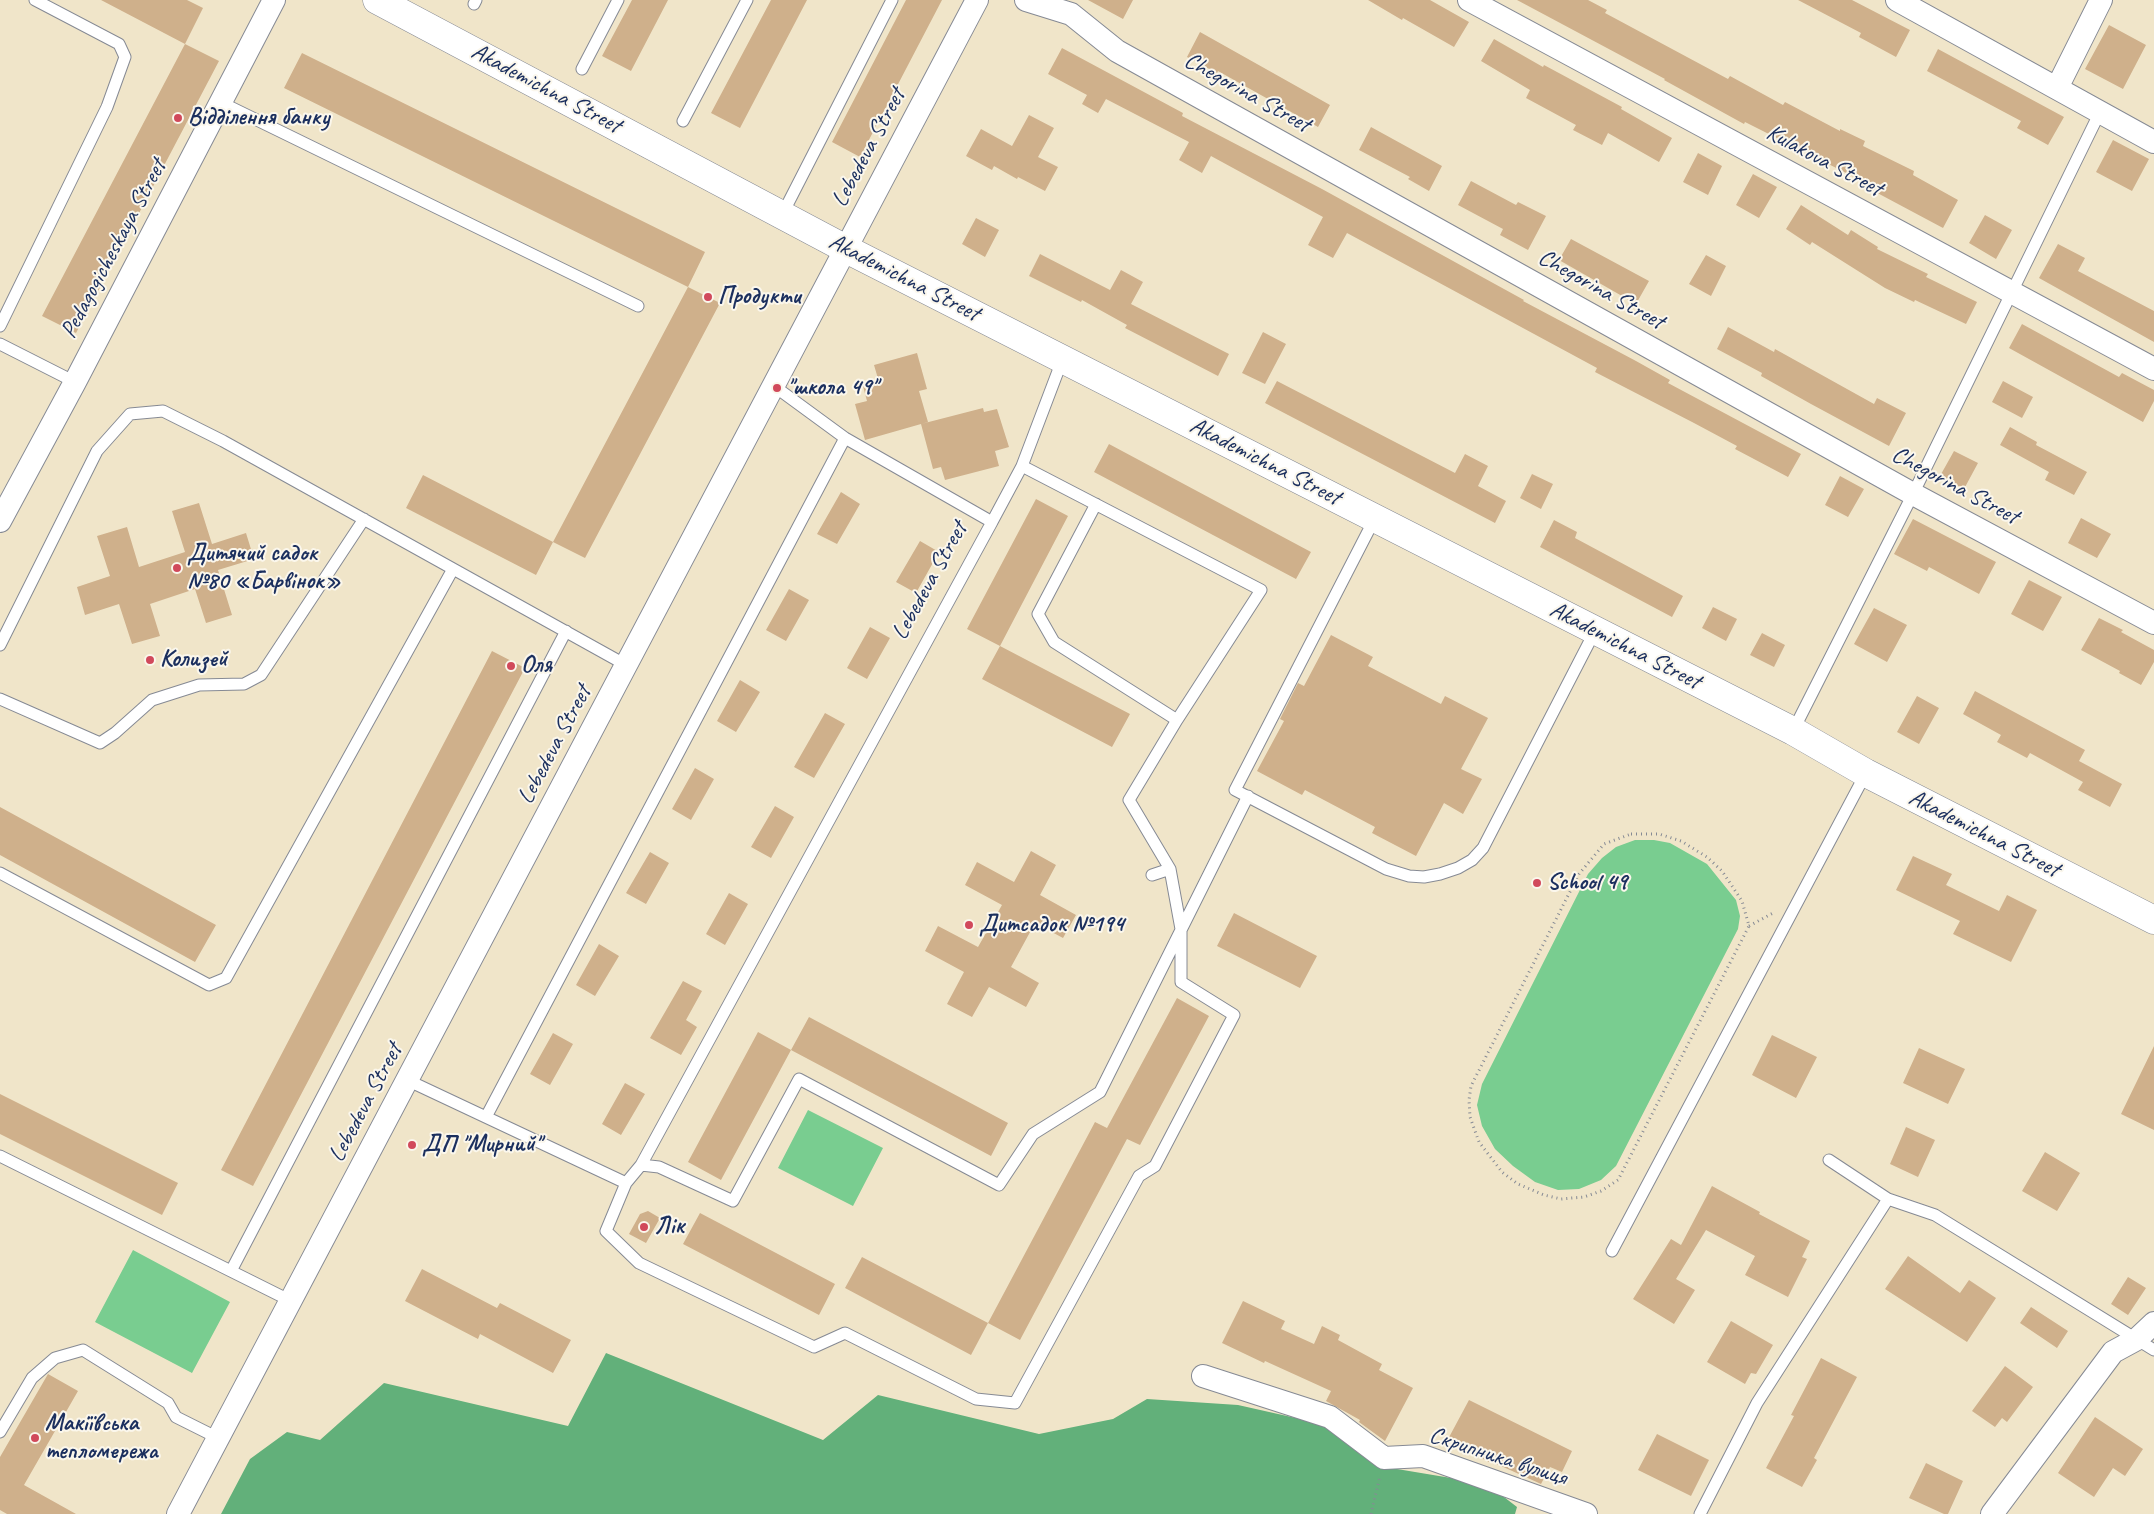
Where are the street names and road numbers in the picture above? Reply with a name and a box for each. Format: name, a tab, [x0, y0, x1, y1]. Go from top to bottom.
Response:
street label: Akademichna Street	[466, 37, 626, 141]
street label: Chegorina Street	[1179, 47, 1315, 139]
street label: Lebedeva Street	[826, 84, 912, 212]
street label: Kulakova Street	[1761, 118, 1887, 204]
street label: Pedagogicheskaya Street	[55, 155, 173, 343]
street label: Akademichna Street	[824, 228, 984, 328]
street label: Chegorina Street	[1533, 244, 1669, 336]
street label: Akademichna Street	[1185, 412, 1345, 512]
street label: Chegorina Street	[1887, 440, 2023, 532]
street label: Lebedeva Street	[886, 517, 974, 645]
street label: Akademichna Street	[1545, 596, 1705, 696]
street label: Lebedeva Street	[512, 681, 598, 809]
street label: Akademichna Street	[1904, 784, 2064, 884]
street label: Lebedeva Street	[323, 1039, 409, 1167]
street label: Скрипника вулиця	[1425, 1421, 1571, 1493]

